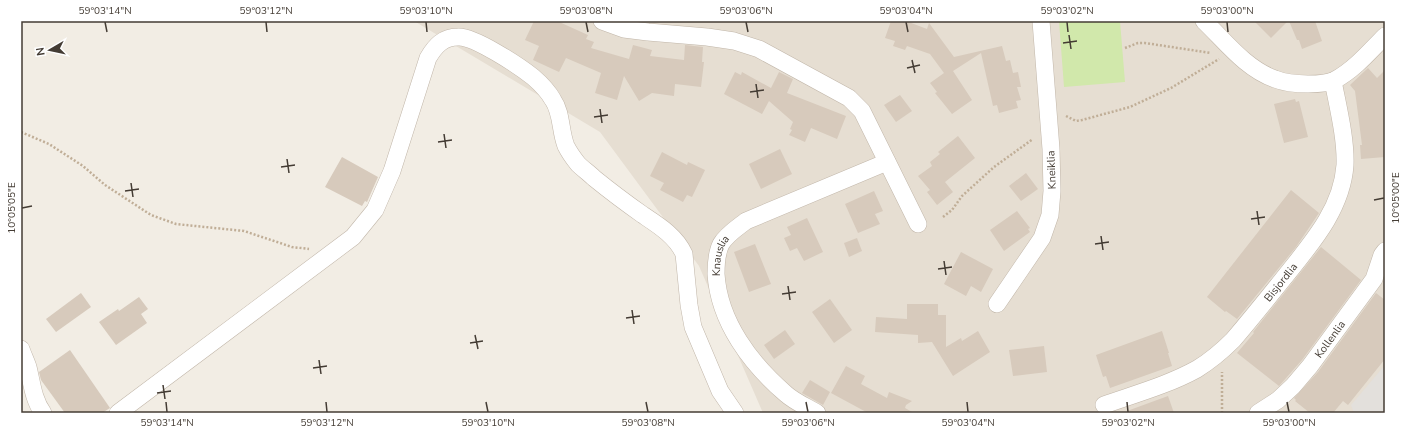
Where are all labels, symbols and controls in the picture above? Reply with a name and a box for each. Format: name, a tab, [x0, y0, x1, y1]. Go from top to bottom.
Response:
text: 59°03'14"N	[78, 4, 132, 18]
text: 59°03'12"N	[239, 4, 293, 18]
text: 59°03'10"N	[399, 4, 453, 18]
text: 59°03'08"N	[559, 4, 613, 18]
text: 59°03'06"N	[719, 4, 773, 18]
text: 59°03'04"N	[879, 4, 933, 18]
text: 59°03'02"N	[1040, 4, 1094, 18]
text: 59°03'00"N	[1200, 4, 1254, 18]
north arrow	[30, 30, 70, 70]
text: N	[33, 46, 49, 57]
street label: Kneiklia	[1043, 150, 1060, 190]
text: 10°05'00"E	[1389, 172, 1403, 224]
text: 10°05'05"E	[5, 182, 19, 234]
street label: Knauslia	[709, 232, 733, 276]
street label: Bisjordlia	[1261, 260, 1301, 305]
street label: Kollenlia	[1311, 317, 1349, 361]
text: 59°03'14"N	[140, 416, 194, 430]
text: 59°03'12"N	[300, 416, 354, 430]
text: 59°03'10"N	[461, 416, 515, 430]
text: 59°03'08"N	[621, 416, 675, 430]
text: 59°03'06"N	[781, 416, 835, 430]
text: 59°03'04"N	[941, 416, 995, 430]
text: 59°03'02"N	[1101, 416, 1155, 430]
text: 59°03'00"N	[1262, 416, 1316, 430]

